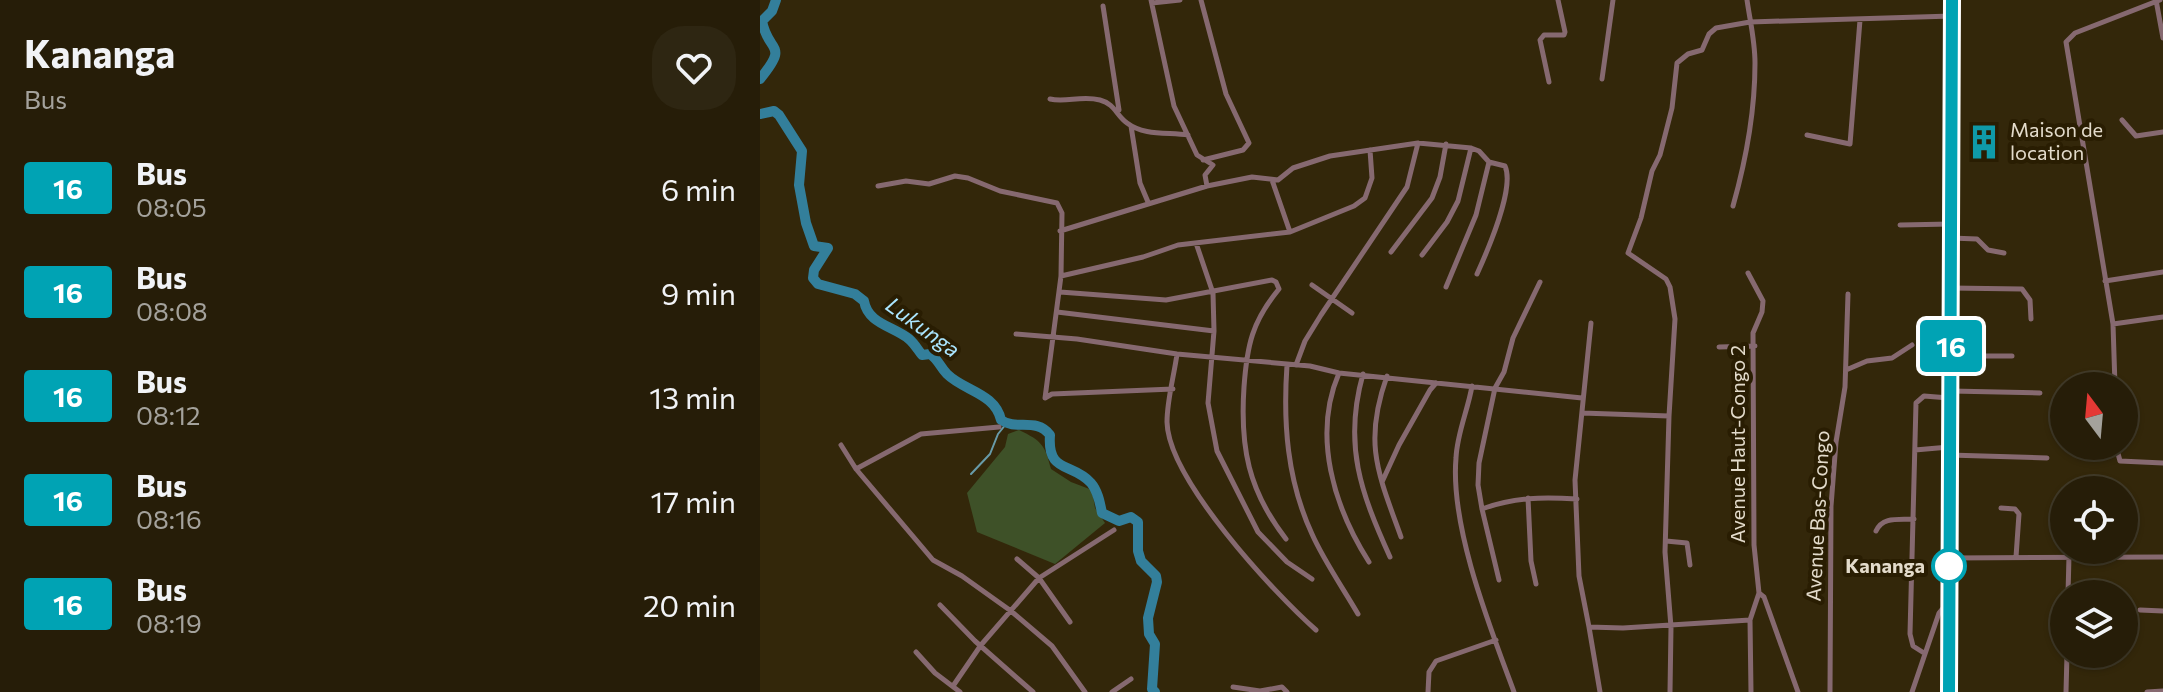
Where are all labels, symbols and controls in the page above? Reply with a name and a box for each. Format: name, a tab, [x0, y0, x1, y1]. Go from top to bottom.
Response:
button: heart	[652, 26, 736, 110]
text: Kananga	[24, 29, 175, 76]
text: Bus	[24, 83, 67, 114]
place label: Maison de location	[2010, 117, 2103, 164]
building icon: Maison de location	[1965, 123, 2003, 161]
text: Bus	[136, 154, 187, 191]
text: 6 min	[661, 170, 736, 207]
text: 16	[53, 171, 83, 205]
text: 08:05	[136, 191, 207, 222]
text: Bus	[136, 258, 187, 295]
text: 9 min	[661, 274, 736, 311]
text: 16	[53, 275, 83, 309]
water label: Lukunga	[881, 291, 966, 362]
text: 08:08	[136, 295, 208, 326]
line badge: 16	[1915, 320, 1987, 372]
text: 16	[1936, 329, 1966, 363]
street label: Avenue Haut-Congo 2	[1725, 345, 1749, 543]
text: Bus	[136, 362, 187, 399]
north arrow	[2050, 372, 2138, 460]
map controls	[2050, 372, 2138, 668]
text: 13 min	[649, 378, 736, 415]
text: 16	[53, 379, 83, 413]
text: 08:12	[136, 399, 200, 430]
street label: Avenue Bas-Congo	[1801, 430, 1833, 602]
text: Bus	[136, 466, 187, 503]
button: locate	[2050, 476, 2138, 564]
text: 17 min	[651, 482, 736, 519]
text: 16	[53, 483, 83, 517]
text: 08:16	[136, 503, 202, 534]
marker: Kananga	[1932, 549, 1966, 583]
place label: Kananga	[1845, 553, 1925, 577]
text: Bus	[136, 570, 187, 607]
button: layers	[2050, 580, 2138, 668]
text: 20 min	[643, 586, 736, 623]
text: 16	[53, 587, 83, 621]
text: 08:19	[136, 607, 202, 638]

